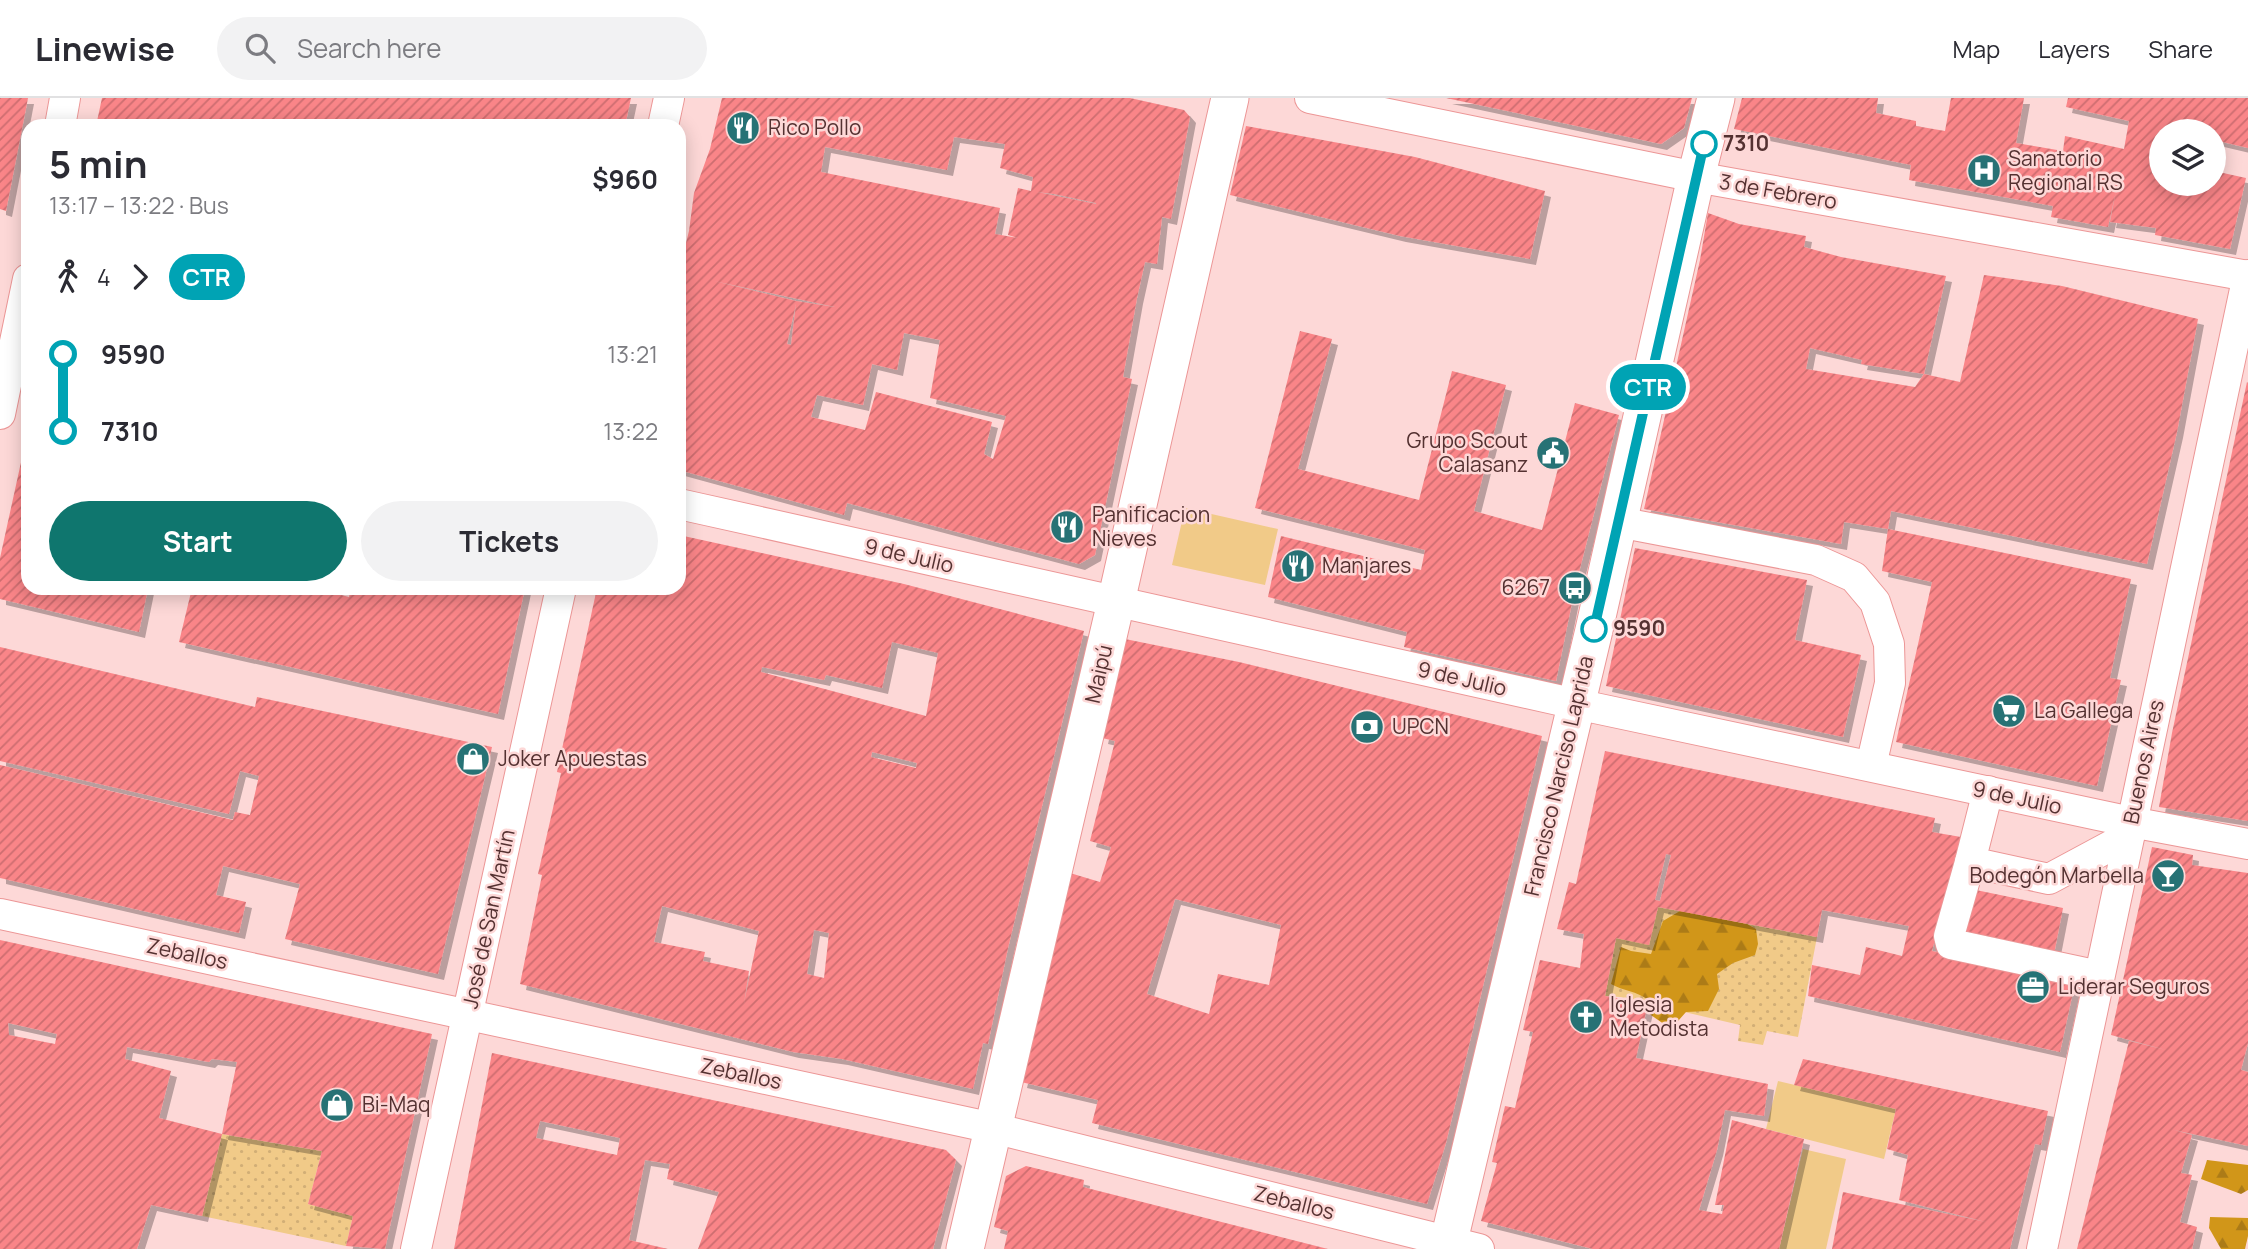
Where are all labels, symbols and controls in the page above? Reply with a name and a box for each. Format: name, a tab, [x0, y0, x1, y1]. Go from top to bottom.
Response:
search box	[217, 17, 707, 80]
text: Linewise	[35, 26, 175, 71]
icon: search	[241, 29, 279, 67]
text: Search here	[297, 30, 441, 66]
text: Map	[1953, 32, 2000, 65]
text: Layers	[2038, 32, 2110, 65]
text: Share	[2148, 32, 2213, 65]
restaurant icon: Rico Pollo	[724, 109, 762, 147]
place label: Rico Pollo	[768, 113, 861, 141]
map controls	[2149, 119, 2226, 196]
button: layers	[2149, 119, 2226, 196]
place label: 7310	[1723, 129, 1769, 157]
marker: 7310	[1691, 131, 1717, 157]
text: 5 min	[49, 137, 147, 189]
place label: Sanatorio Regional RS	[2008, 144, 2123, 196]
hospital icon: Sanatorio Regional RS	[1965, 152, 2003, 190]
text: $960	[592, 161, 658, 197]
street label: 3 de Febrero	[1717, 167, 1839, 215]
text: 13:17 – 13:22 · Bus	[49, 189, 229, 221]
icon: walk	[49, 258, 87, 296]
icon: forward	[121, 258, 159, 296]
text: CTR	[183, 260, 231, 293]
text: 4	[97, 261, 111, 293]
text: 9590	[101, 336, 166, 372]
text: 13:21	[607, 338, 658, 370]
line badge: CTR	[1608, 364, 1688, 410]
text: CTR	[1624, 370, 1672, 403]
text: 7310	[101, 413, 159, 449]
text: 13:22	[603, 415, 658, 447]
place label: Grupo Scout Calasanz	[1407, 426, 1528, 478]
public building icon: Grupo Scout Calasanz	[1534, 434, 1572, 472]
place label: Panificacion Nieves	[1092, 500, 1210, 552]
button: Start	[49, 501, 347, 581]
button: Tickets	[361, 501, 658, 581]
restaurant icon: Panificacion Nieves	[1048, 508, 1086, 546]
street label: 9 de Julio	[862, 531, 957, 579]
restaurant icon: Manjares	[1279, 547, 1317, 585]
place label: Manjares	[1322, 551, 1411, 579]
bus stop icon: 6267	[1556, 569, 1594, 607]
place label: 6267	[1501, 573, 1550, 601]
place label: 9590	[1613, 614, 1665, 642]
marker: 9590	[1581, 616, 1607, 642]
street label: Maipú	[1078, 642, 1118, 706]
street label: Francisco Narciso Laprida	[1517, 653, 1599, 899]
street label: 9 de Julio	[1415, 654, 1510, 702]
supermarket icon: La Gallega	[1990, 692, 2028, 730]
place label: La Gallega	[2034, 696, 2133, 724]
street label: Buenos Aires	[2116, 697, 2170, 826]
bank icon: UPCN	[1348, 708, 1386, 746]
place label: UPCN	[1392, 712, 1449, 740]
shop icon: Joker Apuestas	[454, 740, 492, 778]
place label: Joker Apuestas	[498, 744, 647, 772]
street label: 9 de Julio	[1970, 774, 2064, 820]
street label: José de San Martín	[455, 827, 521, 1011]
bar icon: Bodegón Marbella	[2149, 857, 2187, 895]
place label: Bodegón Marbella	[1969, 861, 2144, 889]
street label: Zeballos	[144, 931, 230, 975]
office icon: Liderar Seguros	[2014, 968, 2052, 1006]
place label: Liderar Seguros	[2058, 972, 2210, 1000]
place label: Iglesia Metodista	[1610, 990, 1709, 1042]
church icon: Iglesia Metodista	[1567, 998, 1605, 1036]
street label: Zeballos	[698, 1051, 784, 1095]
shop icon: Bi-Maq	[318, 1086, 356, 1124]
place label: Bi-Maq	[362, 1090, 430, 1118]
street label: Zeballos	[1251, 1178, 1338, 1226]

